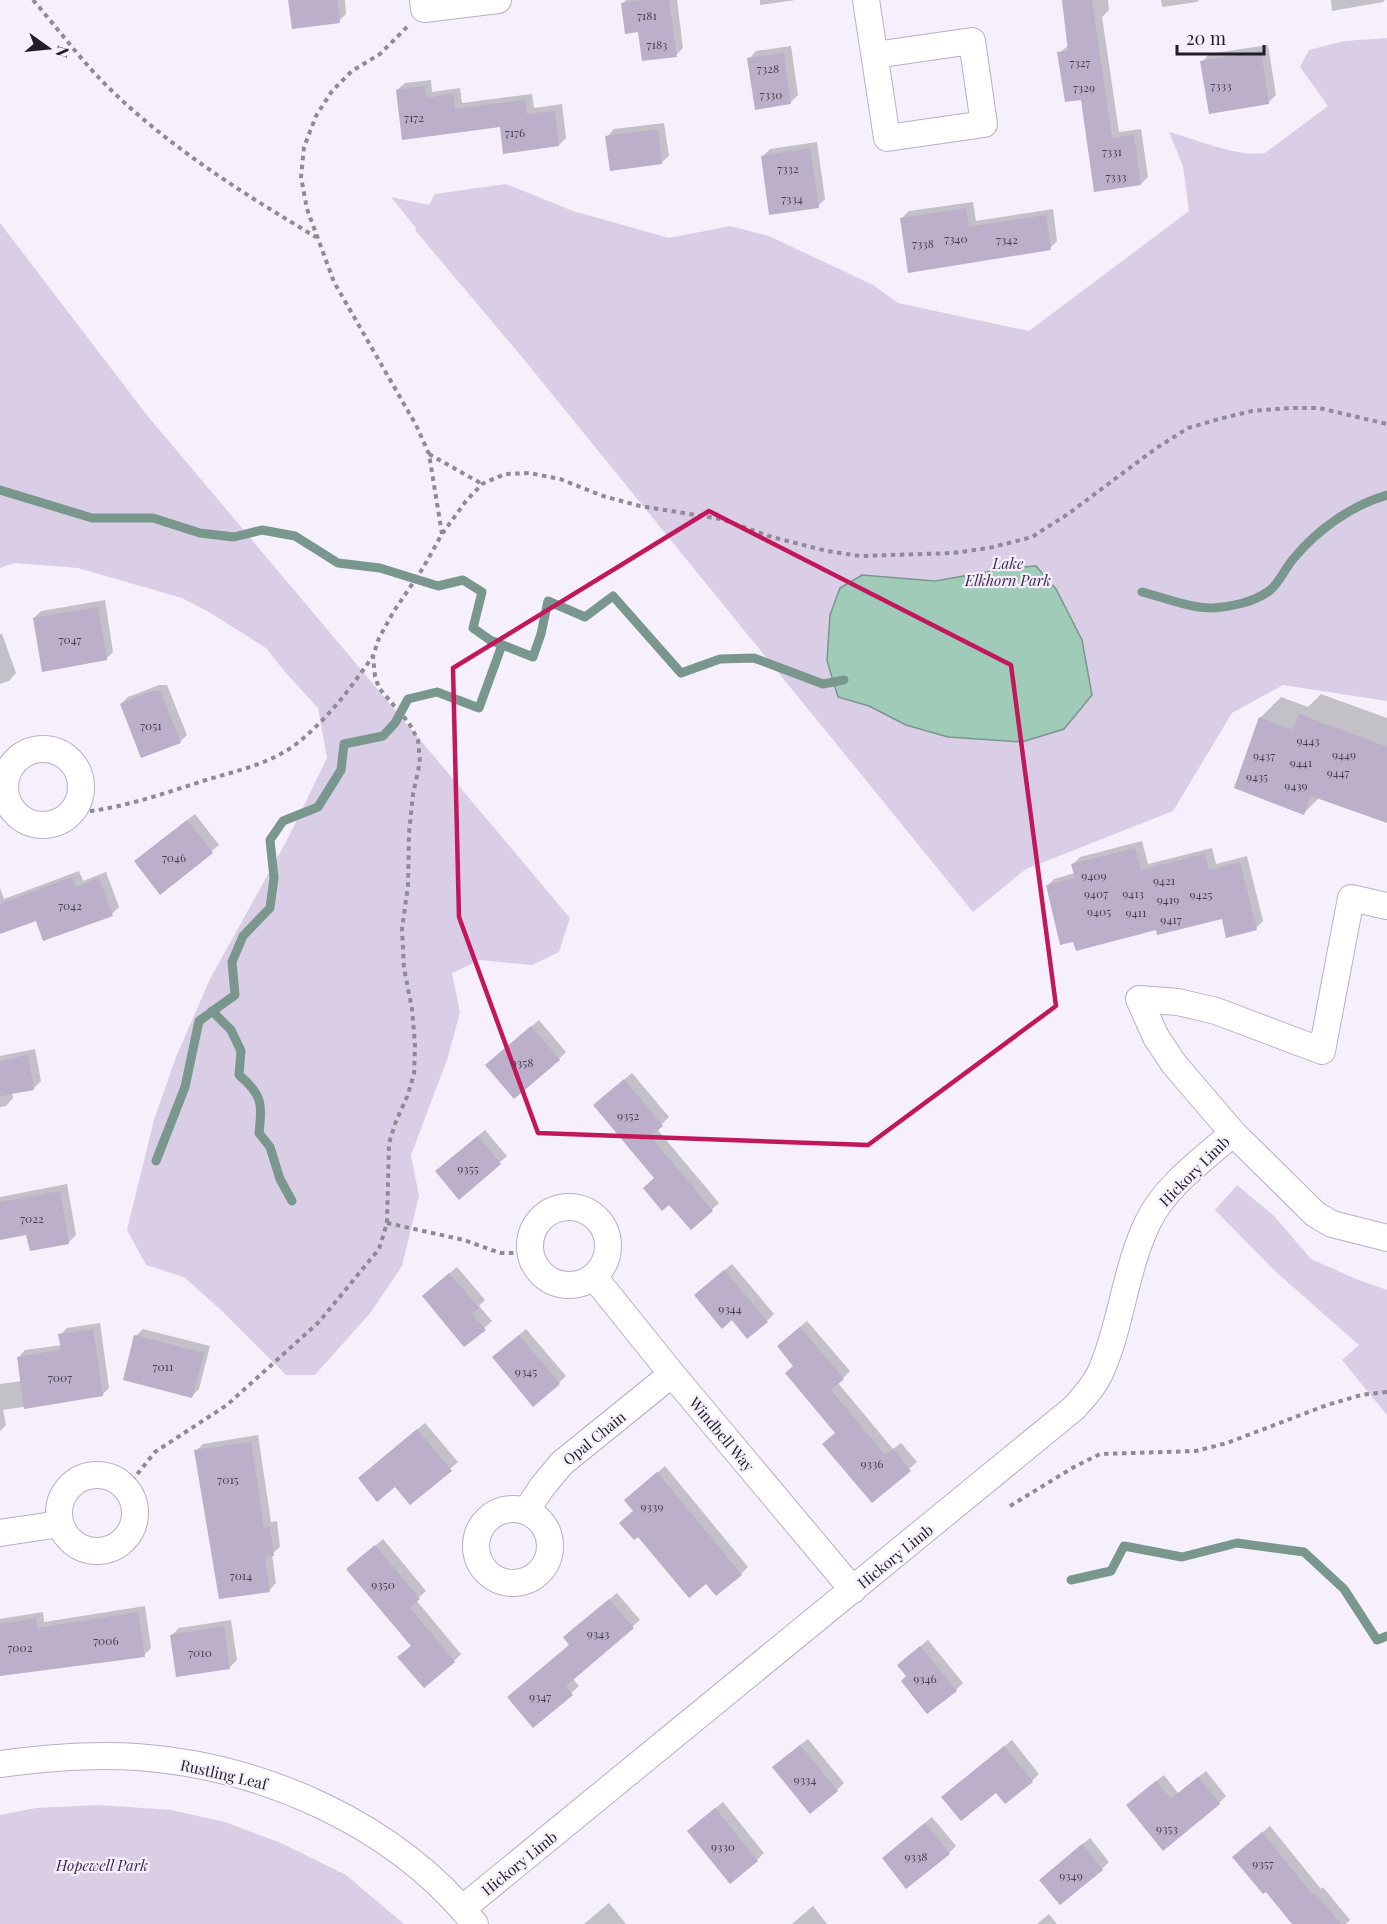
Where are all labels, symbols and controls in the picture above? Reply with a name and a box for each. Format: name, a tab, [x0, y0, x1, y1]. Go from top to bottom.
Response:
house number: 7181	[637, 7, 658, 23]
north arrow	[18, 18, 78, 78]
scale bar	[1177, 18, 1264, 56]
text: 20 m	[1186, 26, 1226, 50]
house number: 7183	[647, 36, 667, 52]
text: N	[51, 44, 75, 61]
house number: 7327	[1070, 54, 1091, 70]
house number: 7328	[757, 60, 779, 76]
house number: 7333	[1210, 77, 1232, 93]
house number: 7329	[1073, 79, 1095, 95]
house number: 7330	[760, 86, 782, 102]
house number: 7172	[404, 109, 424, 125]
house number: 7176	[505, 124, 525, 140]
house number: 7331	[1102, 143, 1123, 159]
house number: 7332	[777, 160, 799, 176]
house number: 7333	[1105, 168, 1127, 184]
house number: 7334	[781, 190, 803, 206]
house number: 7340	[944, 230, 968, 246]
house number: 7342	[996, 231, 1018, 247]
house number: 7338	[912, 235, 934, 251]
park label: Lake Elkhorn Park	[964, 553, 1051, 590]
house number: 7047	[59, 631, 81, 647]
house number: 7051	[140, 717, 162, 733]
house number: 9443	[1296, 732, 1320, 748]
house number: 9449	[1332, 746, 1356, 762]
house number: 9437	[1253, 747, 1275, 763]
house number: 9441	[1290, 754, 1313, 770]
house number: 9447	[1327, 764, 1349, 780]
house number: 9435	[1246, 768, 1268, 784]
house number: 9439	[1284, 777, 1308, 793]
house number: 7046	[162, 849, 186, 865]
house number: 9409	[1081, 867, 1107, 883]
house number: 9421	[1153, 872, 1176, 888]
house number: 9407	[1084, 885, 1108, 901]
house number: 9413	[1122, 885, 1144, 901]
house number: 9425	[1190, 886, 1212, 902]
house number: 9419	[1157, 891, 1179, 907]
house number: 7042	[58, 897, 82, 913]
house number: 9405	[1087, 903, 1111, 919]
house number: 9411	[1126, 904, 1147, 920]
house number: 9417	[1160, 911, 1182, 927]
house number: 9358	[511, 1054, 533, 1070]
house number: 9352	[617, 1107, 639, 1123]
street label: Hickory Limb	[1155, 1132, 1233, 1210]
house number: 9355	[457, 1160, 479, 1176]
house number: 7022	[20, 1210, 44, 1226]
house number: 9344	[718, 1300, 742, 1316]
house number: 7011	[153, 1358, 174, 1374]
house number: 9345	[515, 1363, 537, 1379]
house number: 7007	[48, 1369, 72, 1385]
street label: Windbell Way	[684, 1392, 759, 1476]
street label: Opal Chain	[558, 1407, 630, 1469]
house number: 9336	[860, 1455, 884, 1471]
house number: 7015	[217, 1471, 239, 1487]
house number: 9339	[640, 1498, 664, 1514]
street label: Hickory Limb	[853, 1519, 937, 1593]
house number: 7014	[230, 1567, 252, 1583]
house number: 9350	[371, 1576, 395, 1592]
house number: 9343	[587, 1625, 609, 1641]
house number: 7006	[93, 1632, 119, 1648]
house number: 7002	[7, 1639, 33, 1655]
house number: 7010	[188, 1644, 212, 1660]
house number: 9346	[913, 1670, 937, 1686]
house number: 9347	[529, 1688, 551, 1704]
street label: Rustling Leaf	[179, 1754, 270, 1794]
house number: 9334	[794, 1771, 816, 1787]
house number: 9353	[1156, 1820, 1178, 1836]
street label: Hickory Limb	[477, 1826, 561, 1900]
house number: 9330	[711, 1838, 735, 1854]
house number: 9338	[904, 1848, 928, 1864]
park label: Hopewell Park	[55, 1855, 148, 1875]
house number: 9357	[1252, 1855, 1274, 1871]
house number: 9349	[1059, 1867, 1083, 1883]

